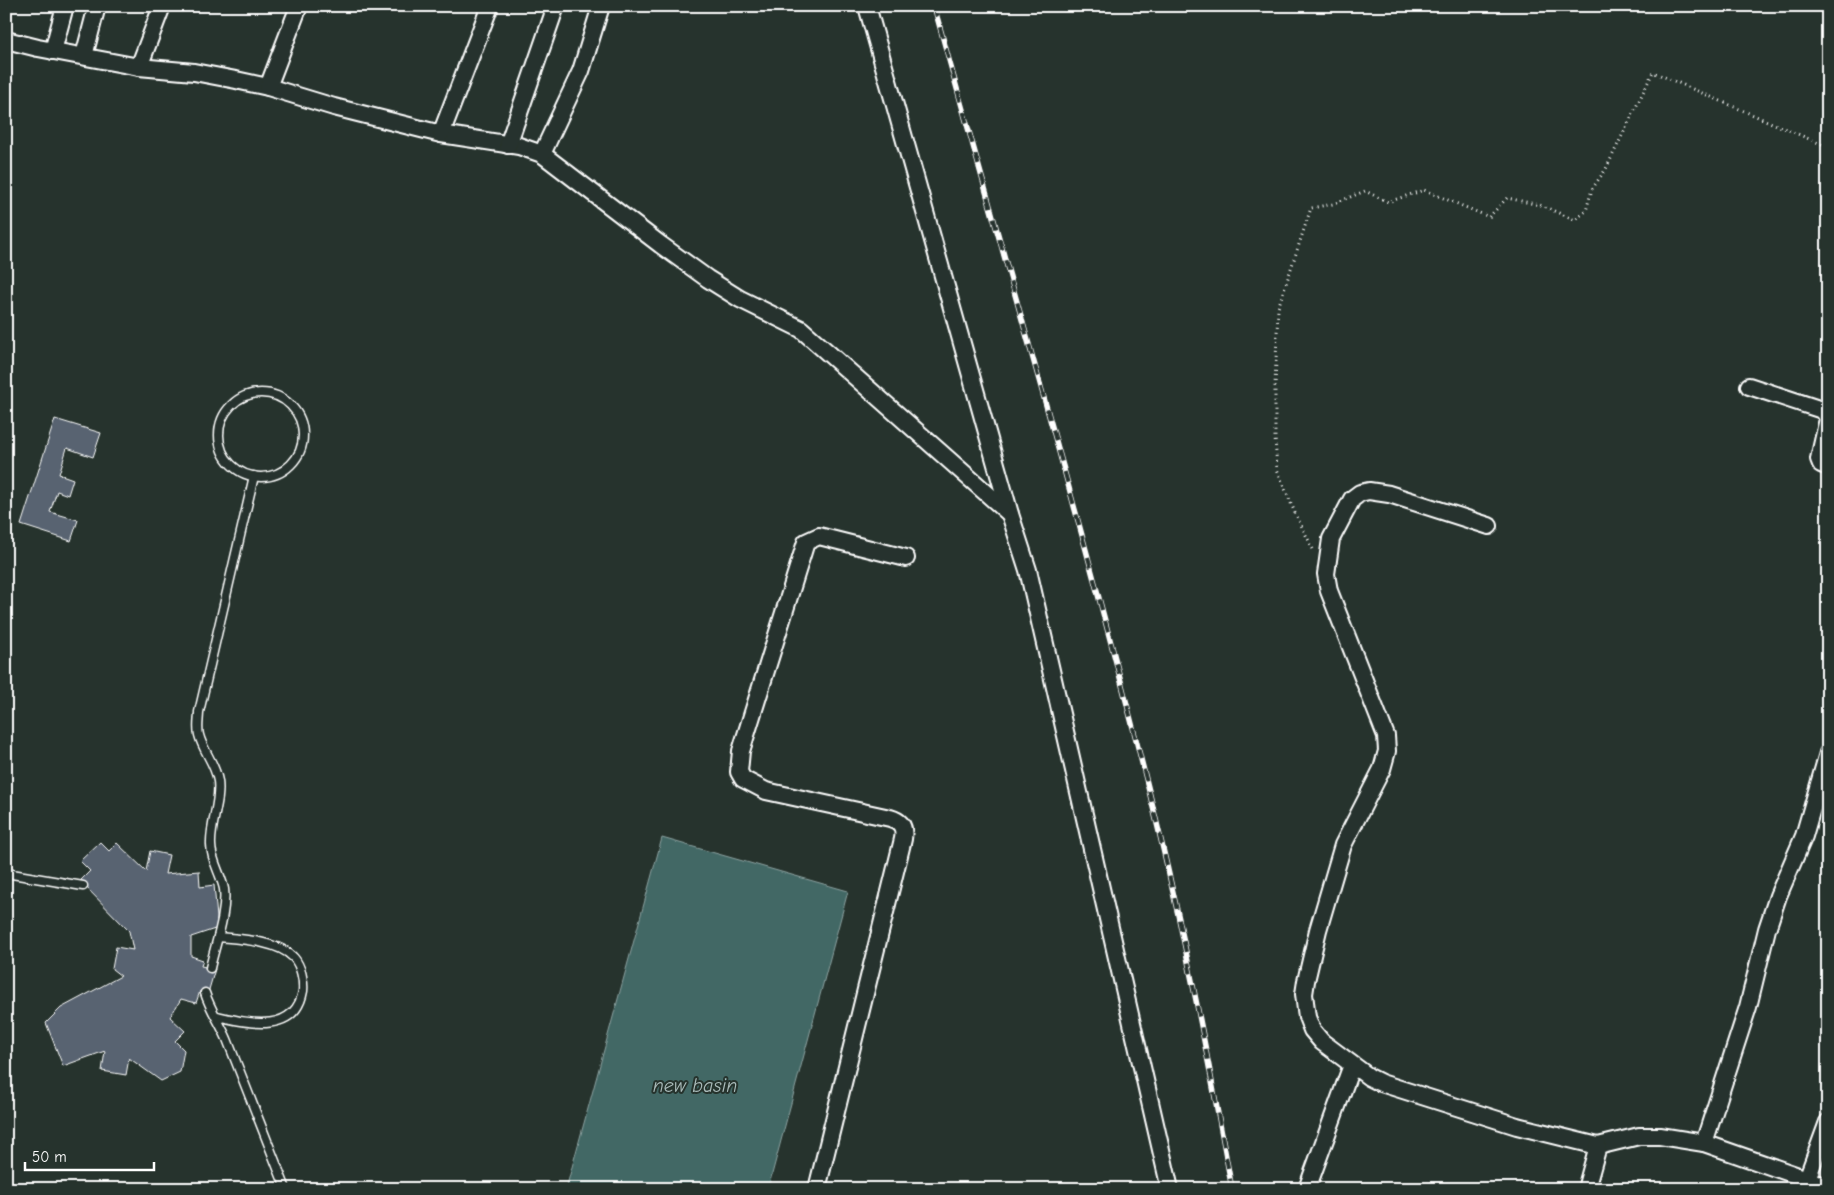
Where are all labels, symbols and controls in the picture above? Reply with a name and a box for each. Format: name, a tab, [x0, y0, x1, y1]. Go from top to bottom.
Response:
water label: new basin	[653, 1074, 737, 1097]
scale bar	[25, 1140, 154, 1172]
text: 50 m	[32, 1148, 67, 1166]

